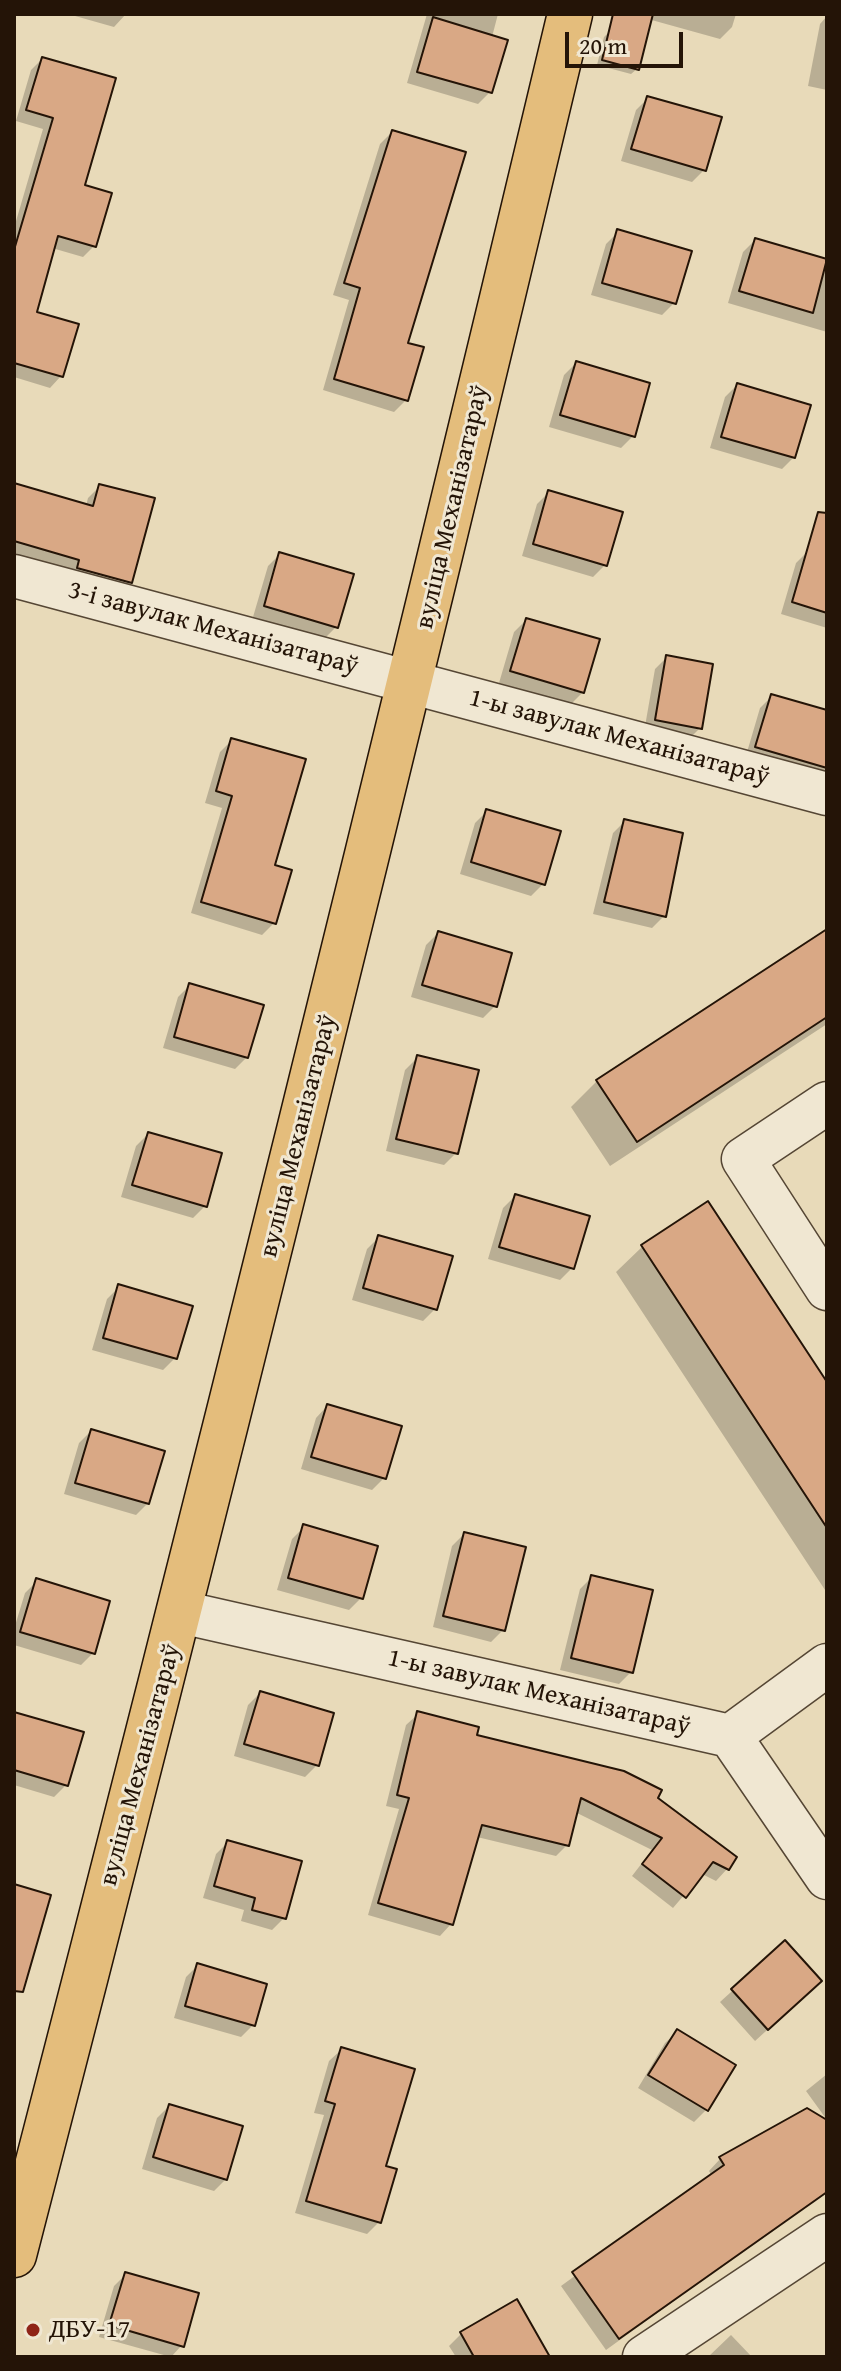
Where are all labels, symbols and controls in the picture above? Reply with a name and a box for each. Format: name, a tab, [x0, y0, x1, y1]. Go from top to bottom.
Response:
scale bar	[569, 16, 687, 66]
text: 20 m	[579, 28, 627, 63]
street label: вуліца Механізатараў	[410, 382, 496, 632]
street label: 3-і завулак Механізатараў	[65, 575, 361, 683]
street label: 1-ы завулак Механізатараў	[465, 683, 773, 793]
street label: вуліца Механізатараў	[254, 1011, 344, 1261]
street label: вуліца Механізатараў	[94, 1641, 188, 1889]
street label: 1-ы завулак Механізатараў	[385, 1643, 693, 1743]
place label: ДБУ-17	[49, 2314, 130, 2346]
marker: ДБУ-17	[24, 2321, 42, 2339]

